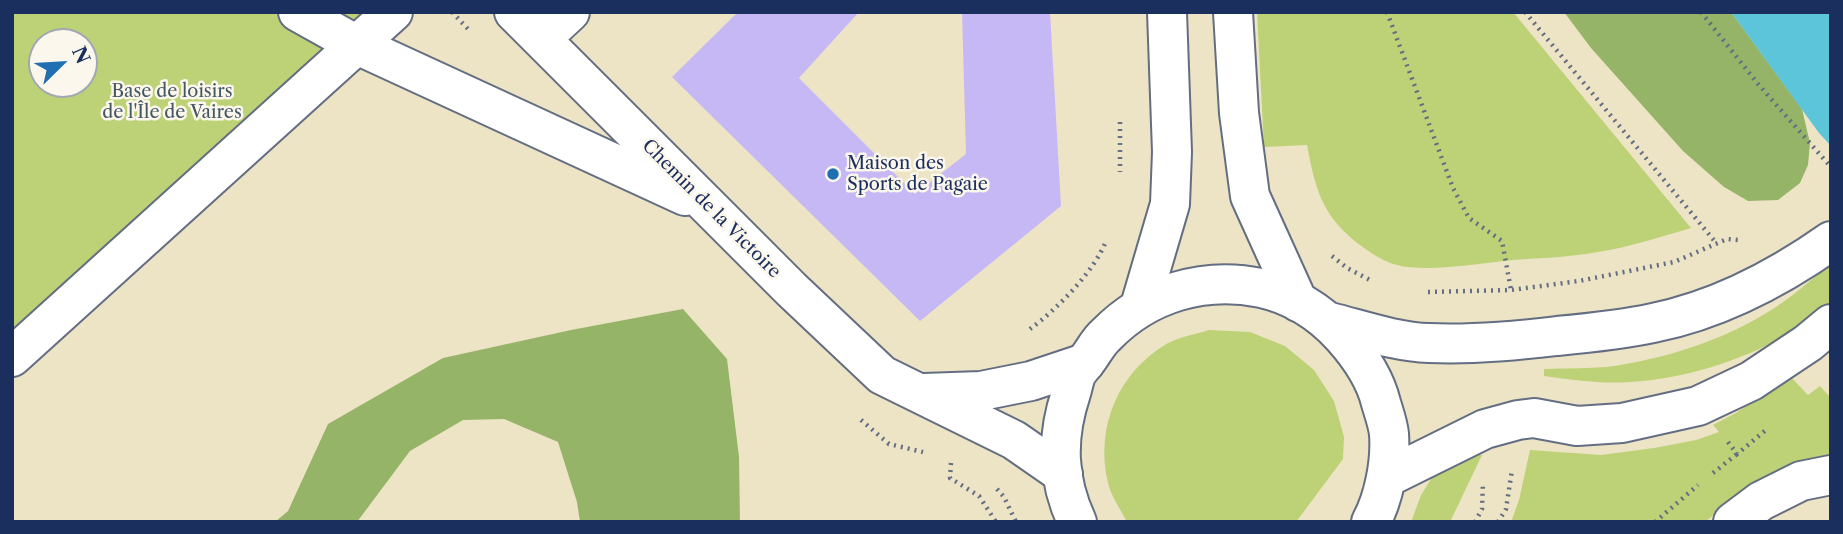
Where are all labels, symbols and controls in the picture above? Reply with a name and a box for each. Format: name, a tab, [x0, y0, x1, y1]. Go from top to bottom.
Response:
north arrow	[28, 28, 98, 98]
text: N	[67, 43, 95, 67]
park label: Base de loisirs de l'Île de Vaires	[102, 81, 242, 124]
street label: Chemin de la Victoire	[637, 135, 785, 283]
place label: Maison des Sports de Pagaie	[847, 153, 988, 196]
marker: Maison des Sports de Pagaie	[825, 166, 841, 182]

